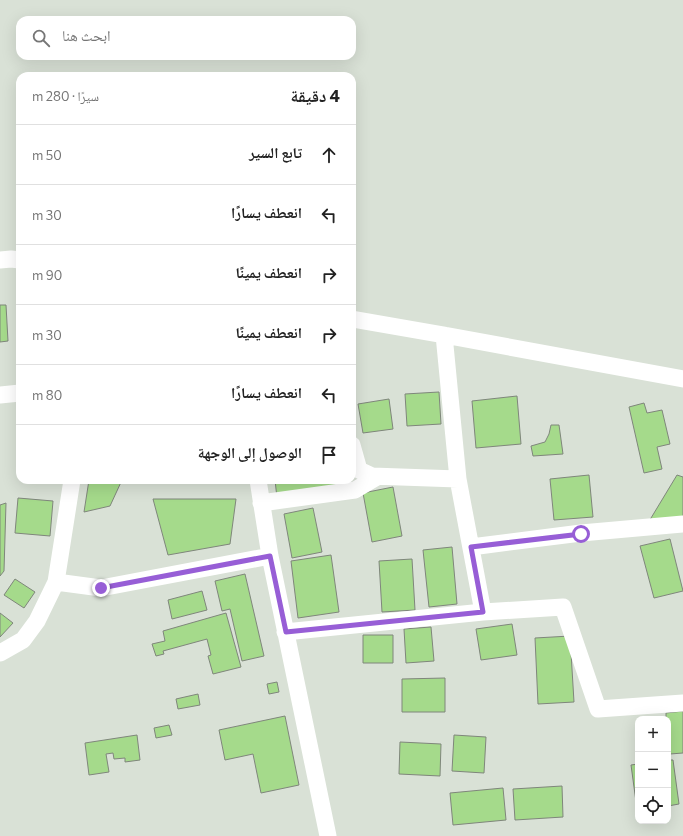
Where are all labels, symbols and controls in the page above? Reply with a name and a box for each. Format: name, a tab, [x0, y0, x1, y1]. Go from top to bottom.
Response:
search box	[16, 16, 356, 60]
text: ابحث هنا	[62, 26, 111, 44]
icon: search	[30, 27, 52, 49]
text: 4 دقيقة	[291, 85, 340, 106]
text: سيرًا · 280 m	[32, 88, 99, 104]
text: تابع السير	[249, 143, 302, 161]
icon: ahead	[318, 144, 340, 166]
text: 50 m	[32, 147, 62, 163]
text: انعطف يسارًا	[231, 203, 302, 221]
icon: left	[318, 204, 340, 226]
text: 30 m	[32, 207, 62, 223]
text: انعطف يمينًا	[236, 263, 302, 281]
icon: right	[318, 264, 340, 286]
text: 90 m	[32, 267, 62, 283]
text: انعطف يمينًا	[236, 323, 302, 341]
icon: right	[318, 324, 340, 346]
text: 30 m	[32, 327, 62, 343]
text: انعطف يسارًا	[231, 383, 302, 401]
icon: left	[318, 384, 340, 406]
text: 80 m	[32, 387, 62, 403]
text: الوصول إلى الوجهة	[198, 443, 302, 461]
icon: arrive	[318, 444, 340, 466]
route start	[572, 525, 590, 543]
route end	[92, 579, 110, 597]
map controls	[635, 716, 671, 824]
button: +	[635, 716, 671, 752]
button: −	[635, 752, 671, 788]
button: locate	[635, 788, 671, 824]

